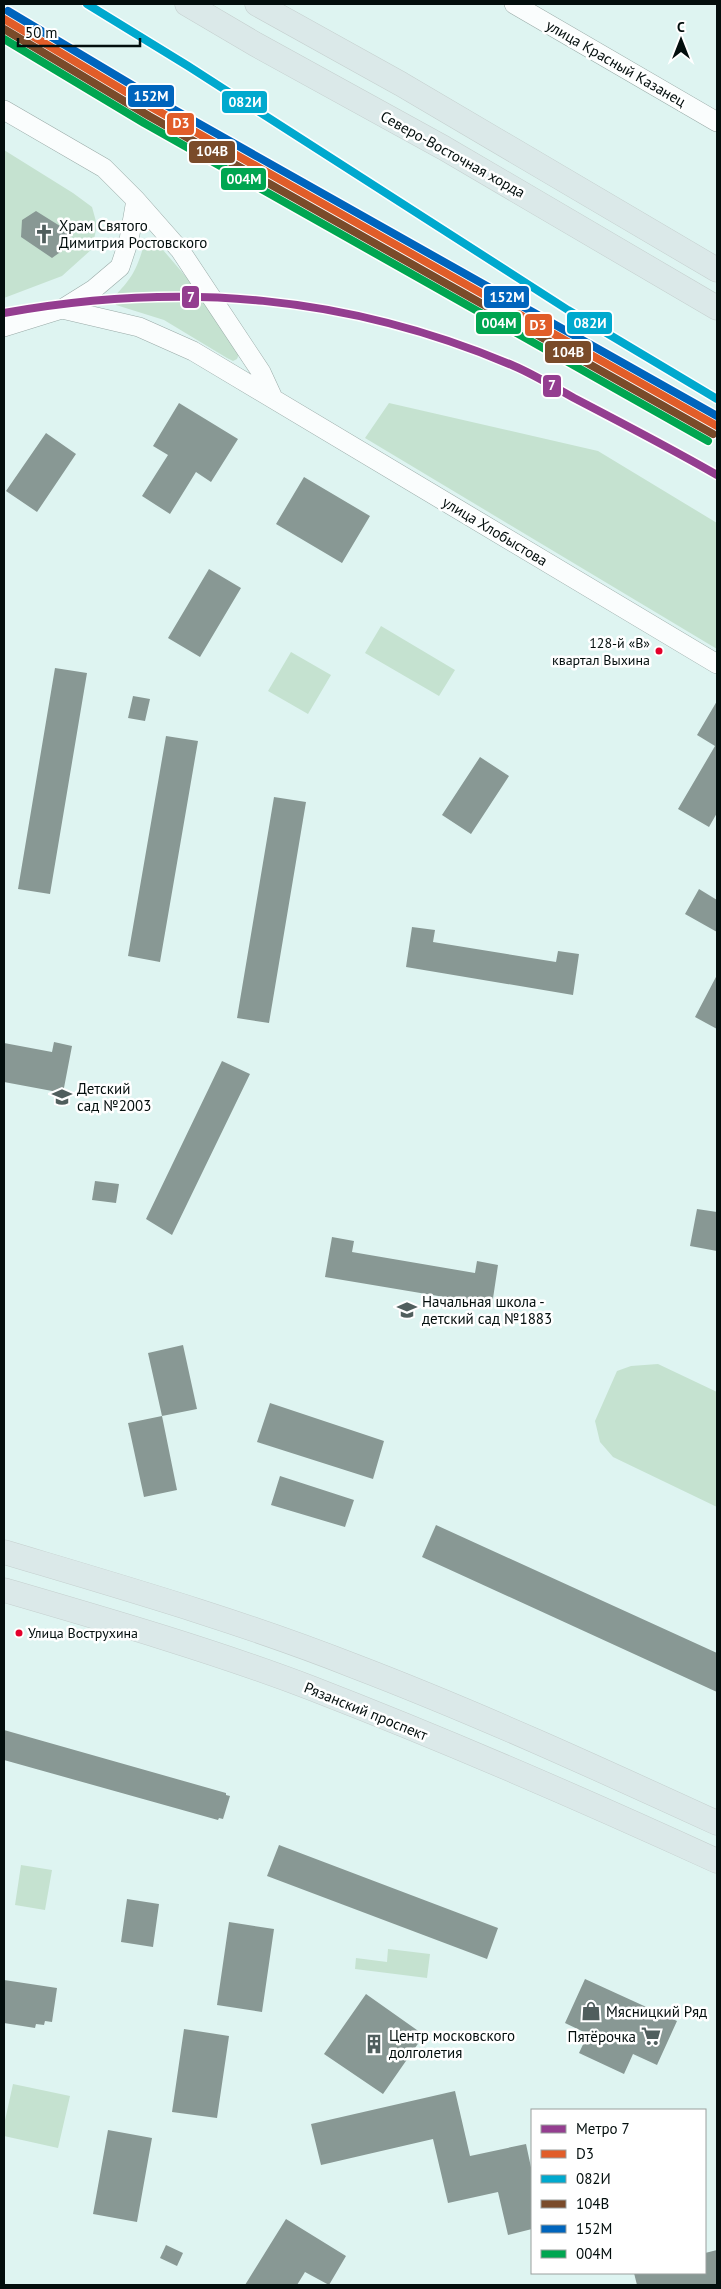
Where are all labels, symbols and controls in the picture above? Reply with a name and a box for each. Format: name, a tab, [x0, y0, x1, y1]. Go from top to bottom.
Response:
scale bar	[18, 15, 140, 47]
street label: улица Красный Казанец	[543, 15, 689, 111]
north arrow	[656, 15, 706, 65]
text: С	[677, 18, 685, 36]
text: 50 m	[25, 23, 58, 42]
line badge: 152М	[127, 84, 175, 108]
text: 152М	[133, 87, 169, 105]
line badge: 082И	[221, 90, 268, 114]
text: 082И	[228, 93, 262, 111]
street label: Северо-Восточная хорда	[377, 106, 529, 202]
line badge: D3	[166, 112, 195, 136]
text: D3	[173, 114, 190, 132]
line badge: 104В	[188, 140, 236, 164]
text: 104В	[196, 142, 228, 160]
line badge: 004М	[220, 167, 267, 191]
text: 004М	[226, 170, 262, 188]
place label: Храм Святого Димитрия Ростовского	[59, 216, 207, 252]
church icon: Храм Святого Димитрия Ростовского	[33, 223, 55, 245]
line badge: 7	[181, 285, 200, 309]
line badge: 152М	[483, 285, 530, 309]
text: 7	[187, 288, 195, 306]
text: 152М	[489, 288, 525, 306]
line badge: 004М	[475, 311, 522, 335]
line badge: 082И	[566, 311, 613, 335]
line badge: D3	[524, 313, 553, 337]
text: 004М	[481, 314, 517, 332]
text: 082И	[573, 314, 607, 332]
text: D3	[530, 316, 547, 334]
line badge: 104В	[544, 340, 592, 364]
text: 104В	[552, 343, 584, 361]
line badge: 7	[542, 374, 562, 398]
text: 7	[548, 376, 556, 394]
street label: улица Хлобыстова	[439, 492, 551, 570]
place label: 128-й «В» квартал Выхина	[552, 634, 650, 669]
marker: 128-й «В» квартал Выхина	[654, 646, 664, 656]
place label: Детский сад №2003	[77, 1079, 151, 1115]
school or university icon: Детский сад №2003	[51, 1086, 73, 1108]
place label: Начальная школа - детский сад №1883	[422, 1292, 552, 1328]
school or university icon: Начальная школа - детский сад №1883	[396, 1299, 418, 1321]
place label: Улица Вострухина	[28, 1624, 138, 1642]
marker: Улица Вострухина	[14, 1628, 24, 1638]
street label: Рязанский проспект	[302, 1678, 431, 1744]
shop icon: Мясницкий Ряд	[580, 2000, 602, 2022]
place label: Мясницкий Ряд	[606, 2002, 707, 2021]
supermarket icon: Пятёрочка	[640, 2025, 662, 2047]
place label: Центр московского долголетия	[389, 2026, 515, 2062]
place label: Пятёрочка	[568, 2027, 636, 2046]
building icon: Центр московского долголетия	[363, 2033, 385, 2055]
legend	[531, 2109, 706, 2274]
text: Метро 7	[576, 2119, 630, 2138]
text: D3	[576, 2144, 594, 2163]
text: 082И	[576, 2169, 611, 2188]
text: 104В	[576, 2194, 609, 2213]
text: 152М	[576, 2219, 612, 2238]
text: 004М	[576, 2244, 612, 2263]

